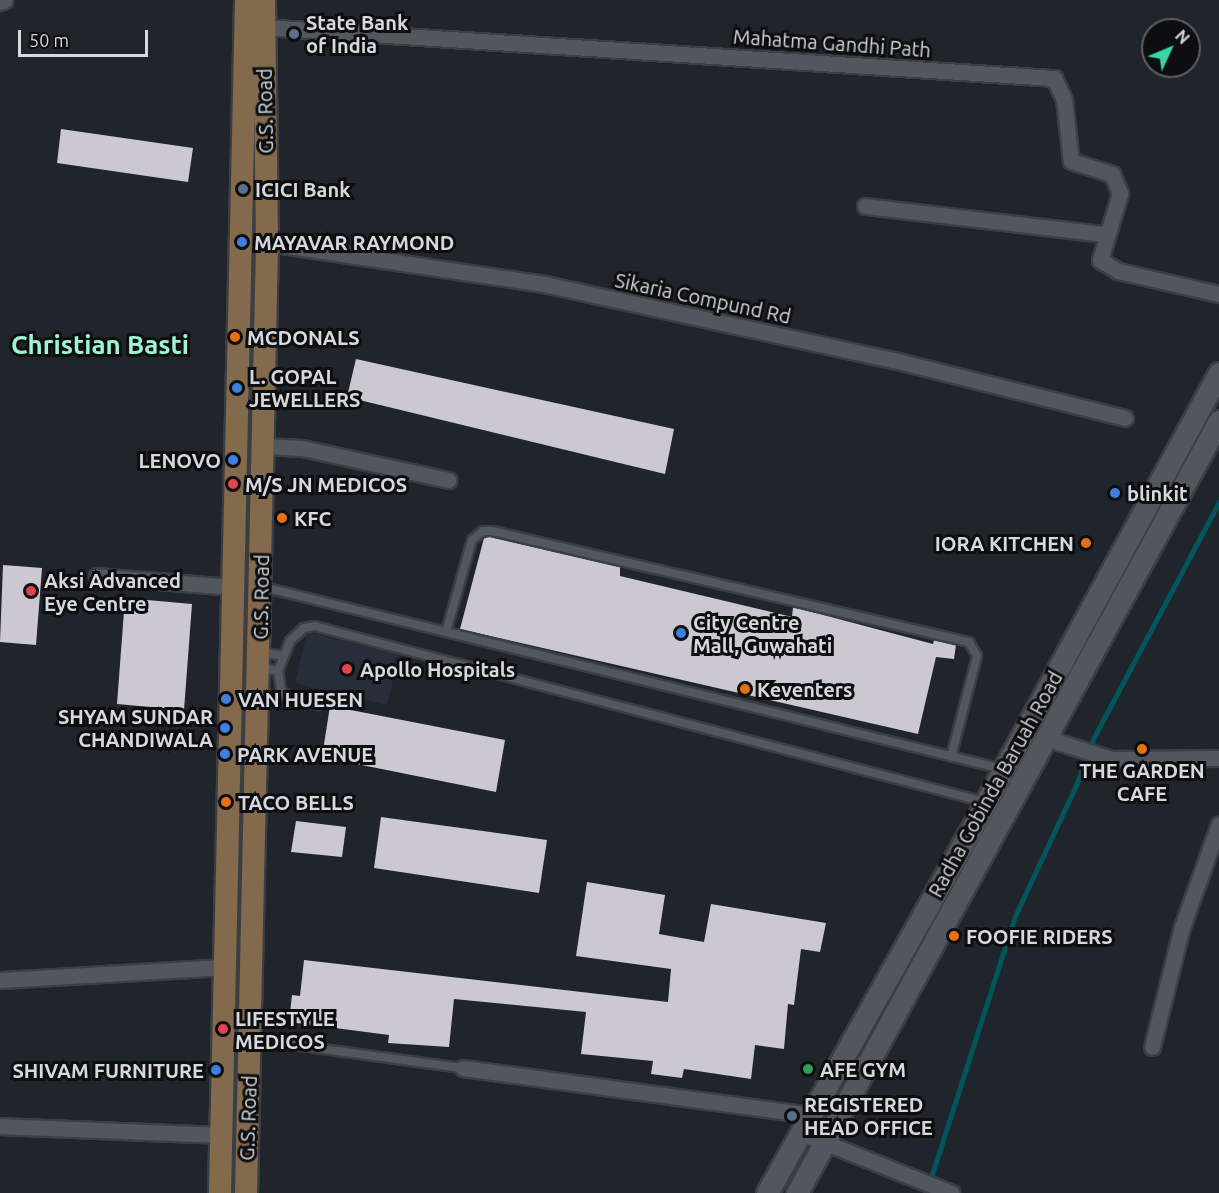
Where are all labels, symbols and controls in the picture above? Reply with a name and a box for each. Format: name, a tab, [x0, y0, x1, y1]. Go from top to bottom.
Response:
place label: State Bank of India	[306, 11, 408, 58]
scale bar	[21, 18, 152, 56]
north arrow	[1141, 18, 1201, 78]
street label: Mahatma Gandhi Path	[732, 24, 932, 62]
text: N	[1172, 26, 1193, 47]
marker: State Bank of India	[287, 27, 301, 41]
text: 50 m	[29, 30, 69, 50]
street label: G.S. Road	[252, 68, 278, 154]
place label: ICICI Bank	[255, 177, 350, 201]
marker: ICICI Bank	[236, 182, 250, 196]
place label: MAYAVAR RAYMOND	[254, 230, 454, 254]
marker: MAYAVAR RAYMOND	[235, 235, 249, 249]
street label: Sikaria Compund Rd	[613, 268, 793, 328]
place label: MCDONALS	[247, 325, 360, 349]
district label: Christian Basti	[11, 329, 189, 361]
marker: MCDONALS	[228, 330, 242, 344]
place label: L. GOPAL JEWELLERS	[249, 365, 360, 412]
marker: L. GOPAL JEWELLERS	[230, 381, 244, 395]
place label: LENOVO	[139, 448, 221, 472]
marker: LENOVO	[226, 453, 240, 467]
place label: M/S JN MEDICOS	[245, 472, 407, 496]
marker: M/S JN MEDICOS	[226, 477, 240, 491]
place label: blinkit	[1127, 481, 1188, 505]
marker: blinkit	[1108, 486, 1122, 500]
place label: KFC	[294, 506, 331, 530]
marker: KFC	[275, 511, 289, 525]
place label: IORA KITCHEN	[935, 531, 1074, 555]
marker: IORA KITCHEN	[1079, 536, 1093, 550]
street label: G.S. Road	[248, 554, 274, 640]
place label: Aksi Advanced Eye Centre	[44, 568, 181, 615]
marker: Aksi Advanced Eye Centre	[22, 582, 40, 600]
place label: City Centre Mall, Guwahati	[693, 610, 832, 657]
marker: City Centre Mall, Guwahati	[674, 626, 688, 640]
place label: Apollo Hospitals	[360, 657, 515, 681]
marker: Apollo Hospitals	[338, 660, 356, 678]
street label: Radha Gobinda Baruah Road	[923, 667, 1067, 901]
place label: Keventers	[757, 677, 852, 701]
marker: Keventers	[738, 682, 752, 696]
place label: VAN HUESEN	[238, 687, 363, 711]
marker: VAN HUESEN	[219, 692, 233, 706]
place label: SHYAM SUNDAR CHANDIWALA	[58, 704, 213, 751]
marker: SHYAM SUNDAR CHANDIWALA	[218, 721, 232, 735]
place label: PARK AVENUE	[237, 742, 373, 766]
marker: THE GARDEN CAFE	[1135, 742, 1149, 756]
marker: PARK AVENUE	[218, 747, 232, 761]
place label: THE GARDEN CAFE	[1079, 758, 1205, 805]
place label: TACO BELLS	[238, 790, 354, 814]
marker: TACO BELLS	[219, 795, 233, 809]
place label: FOOFIE RIDERS	[966, 924, 1113, 948]
marker: FOOFIE RIDERS	[947, 929, 961, 943]
place label: LIFESTYLE MEDICOS	[235, 1006, 335, 1053]
marker: LIFESTYLE MEDICOS	[216, 1022, 230, 1036]
place label: AFE GYM	[820, 1057, 906, 1081]
place label: SHIVAM FURNITURE	[12, 1058, 204, 1082]
marker: AFE GYM	[801, 1062, 815, 1076]
marker: SHIVAM FURNITURE	[209, 1063, 223, 1077]
street label: G.S. Road	[235, 1075, 261, 1161]
place label: REGISTERED HEAD OFFICE	[804, 1092, 933, 1139]
marker: REGISTERED HEAD OFFICE	[785, 1109, 799, 1123]

